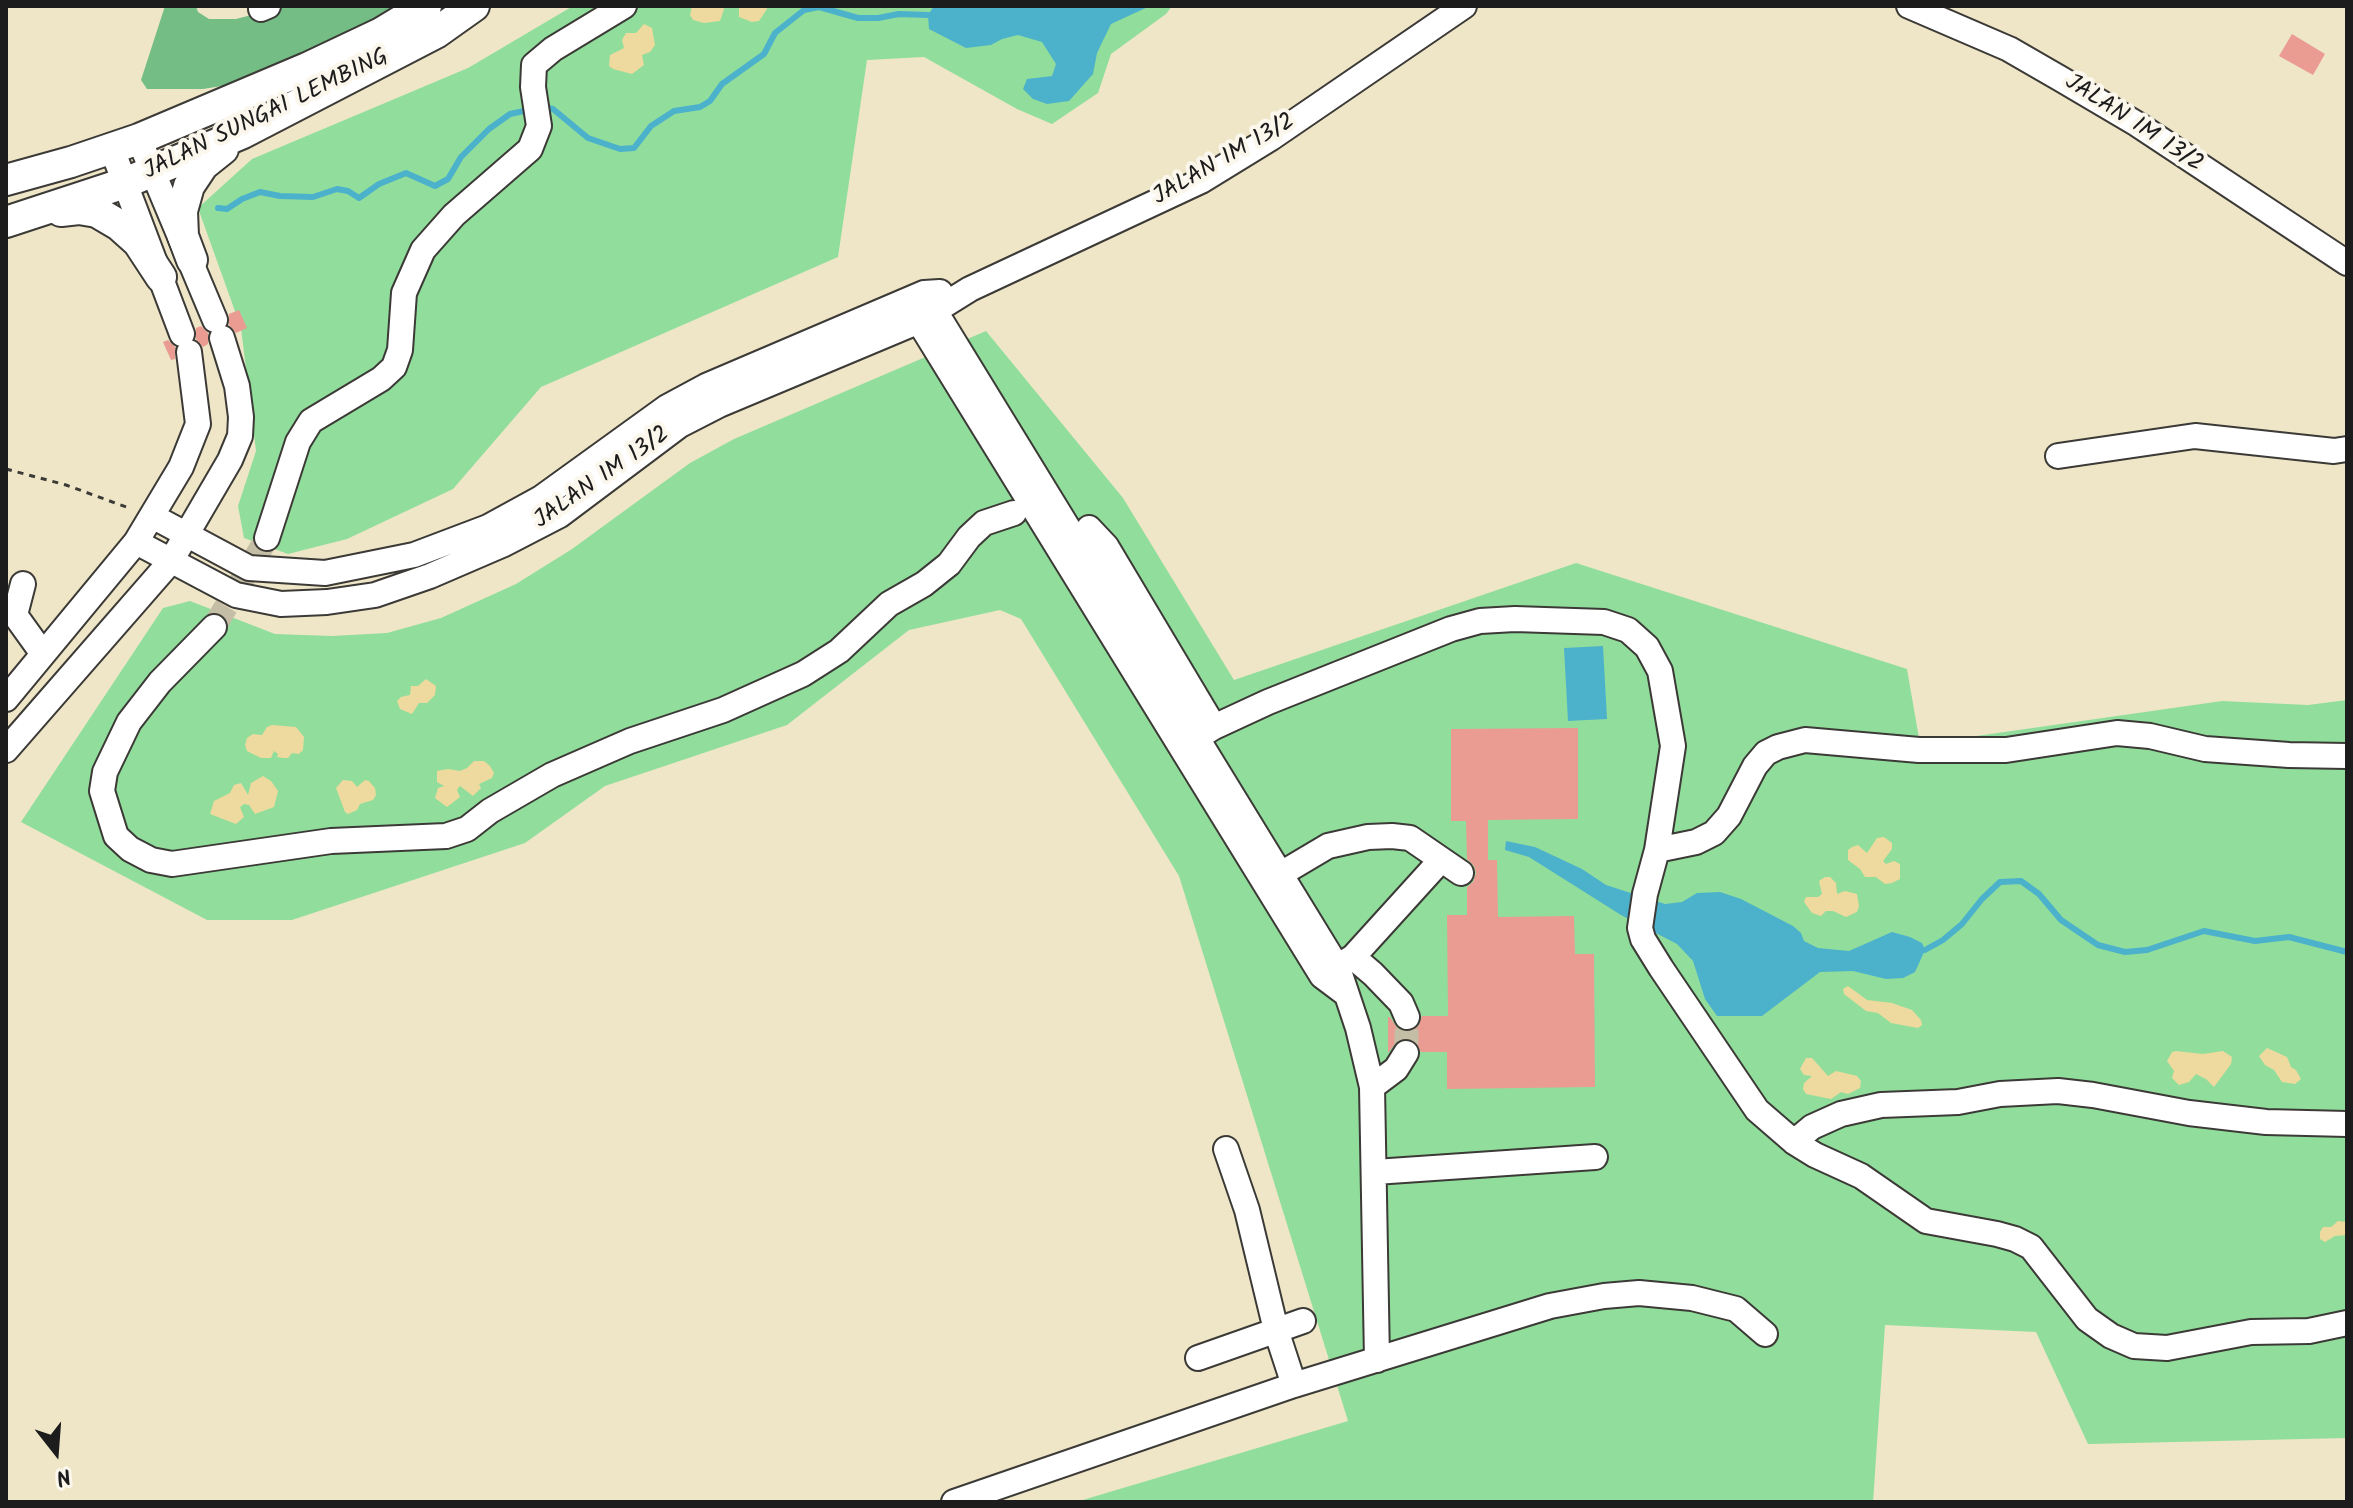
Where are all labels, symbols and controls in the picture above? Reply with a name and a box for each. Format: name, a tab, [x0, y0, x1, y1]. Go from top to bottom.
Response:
street label: JALAN SUNGAI LEMBING	[140, 44, 394, 188]
street label: JALAN IM 13/2	[2058, 70, 2208, 180]
street label: JALAN IM 13/2	[1149, 109, 1301, 213]
street label: JALAN IM 13/2	[530, 422, 676, 536]
north arrow	[16, 1412, 96, 1492]
text: N	[51, 1457, 75, 1494]

